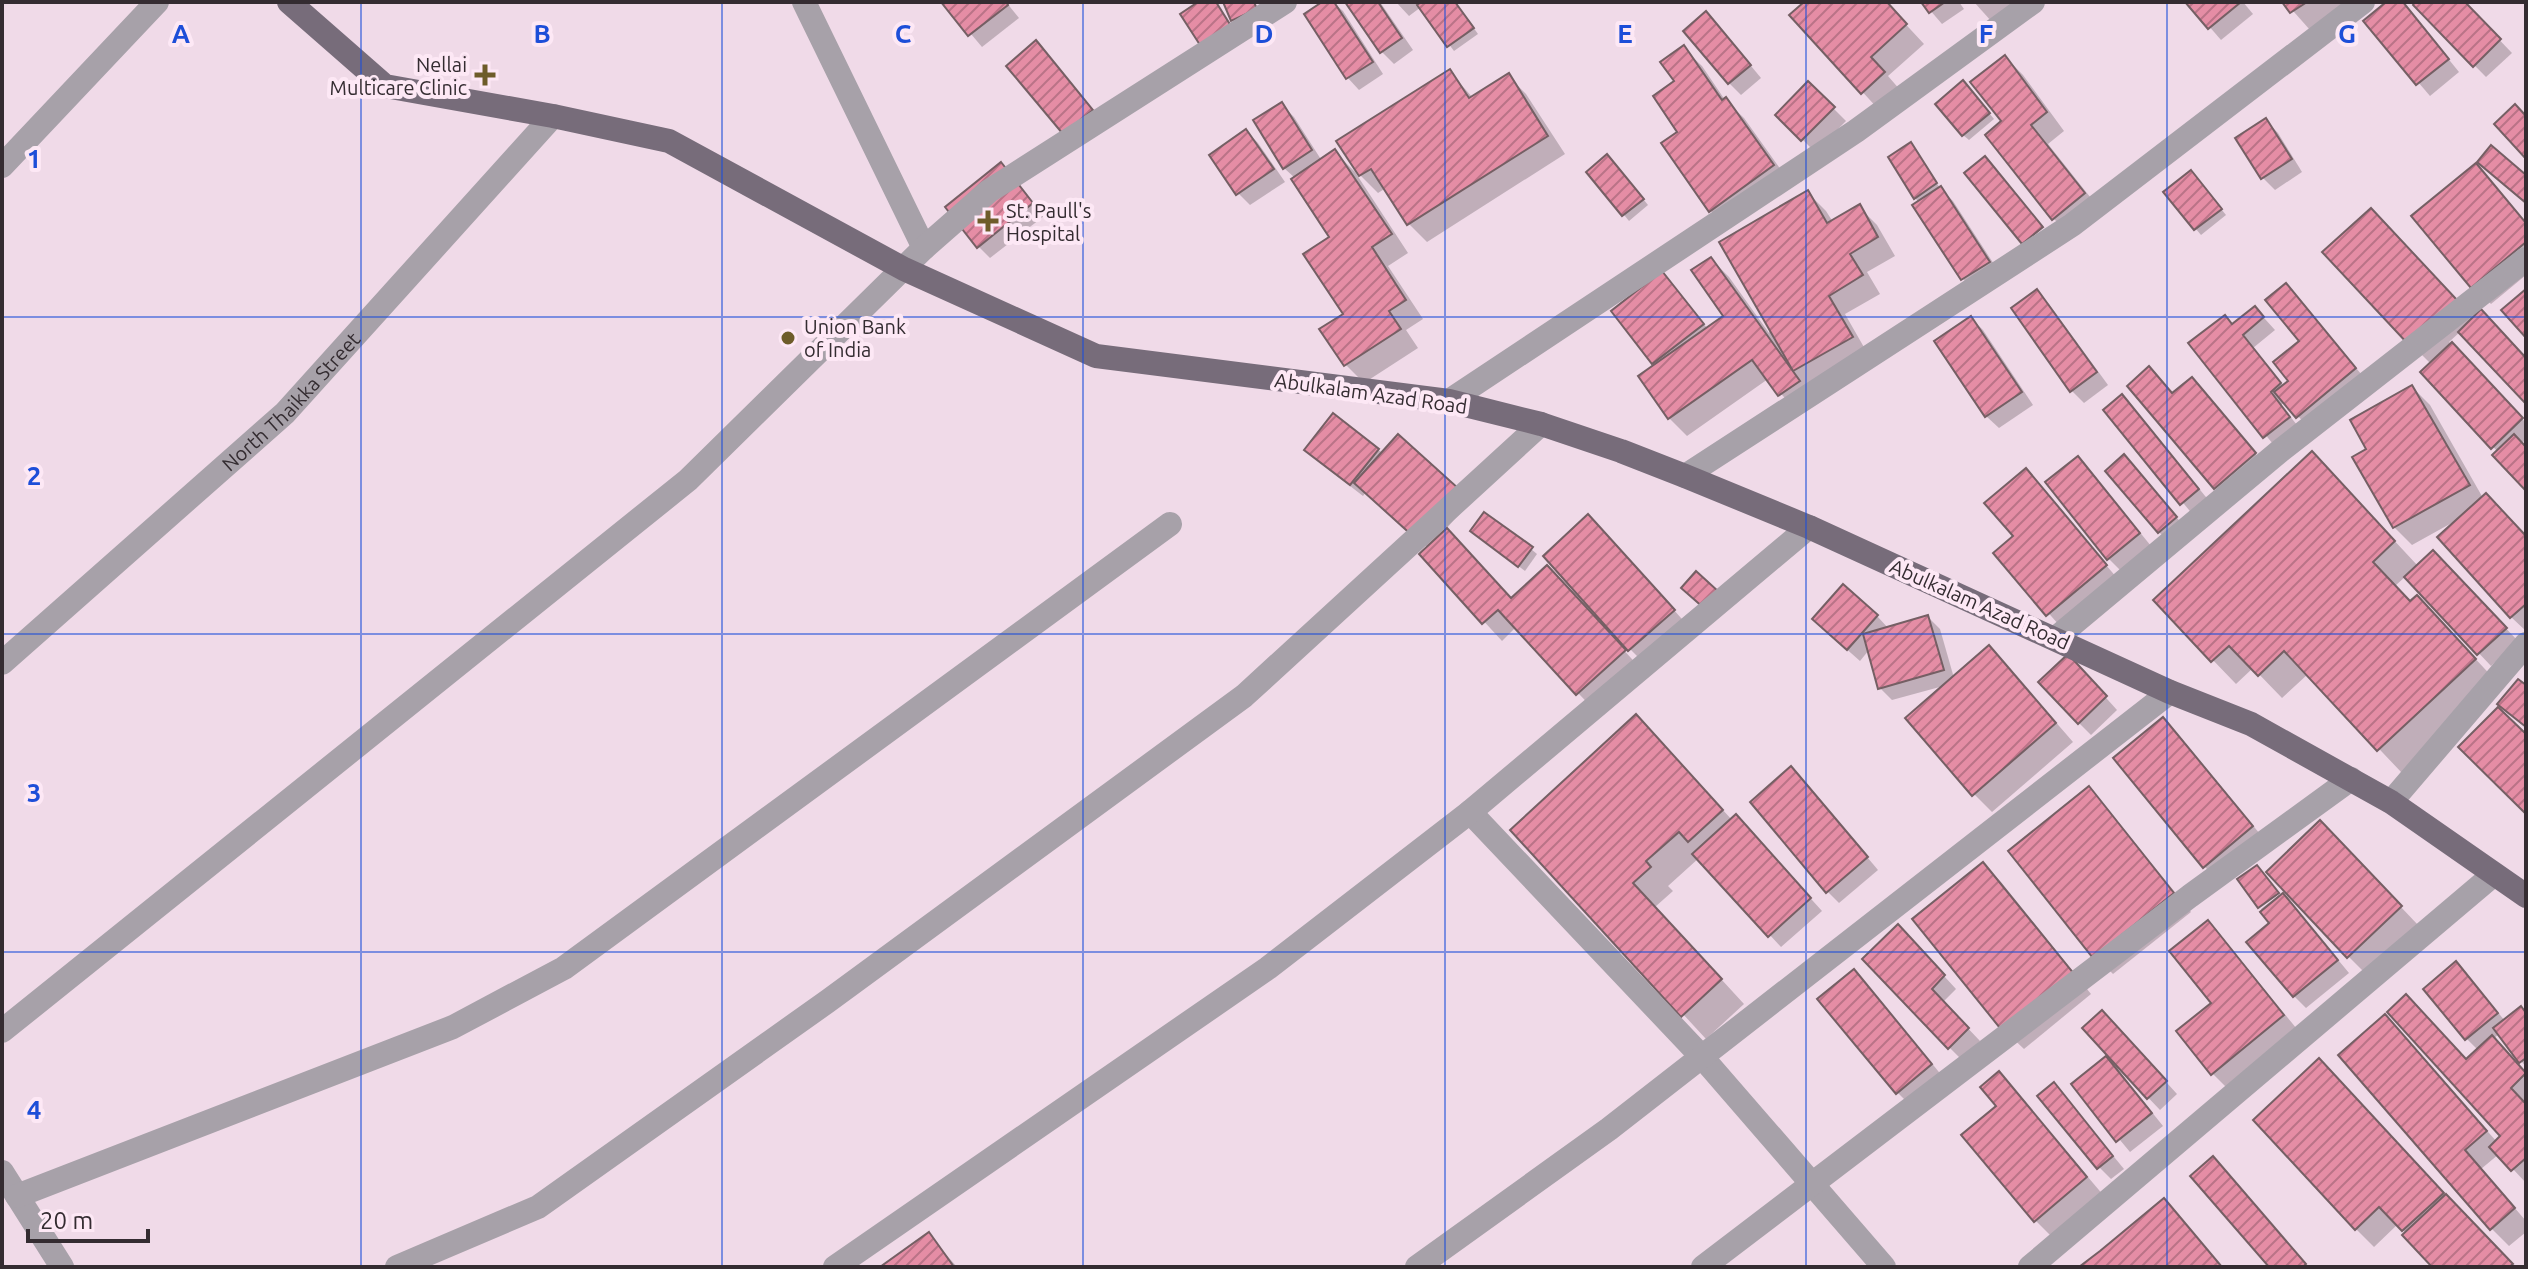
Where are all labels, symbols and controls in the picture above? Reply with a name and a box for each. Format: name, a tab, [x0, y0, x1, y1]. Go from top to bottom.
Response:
text: A	[172, 19, 191, 48]
text: B	[533, 19, 551, 48]
text: C	[895, 19, 912, 48]
text: D	[1255, 19, 1273, 48]
text: E	[1617, 19, 1633, 48]
text: F	[1979, 19, 1993, 48]
text: G	[2338, 19, 2356, 48]
place label: Nellai Multicare Clinic	[330, 53, 467, 99]
marker: Nellai Multicare Clinic	[474, 64, 496, 86]
text: 1	[27, 144, 41, 173]
place label: St. Paull's Hospital	[1006, 199, 1092, 245]
marker: St. Paull's Hospital	[977, 210, 999, 232]
place label: Union Bank of India	[804, 315, 906, 361]
street label: North Thaikka Street	[217, 327, 364, 475]
marker: Union Bank of India	[779, 329, 797, 347]
street label: Abulkalam Azad Road	[1273, 368, 1469, 418]
text: 2	[27, 461, 41, 490]
street label: Abulkalam Azad Road	[1887, 554, 2073, 654]
text: 3	[27, 778, 41, 807]
text: 4	[27, 1095, 41, 1124]
scale bar	[28, 1193, 148, 1243]
text: 20 m	[40, 1207, 93, 1234]

